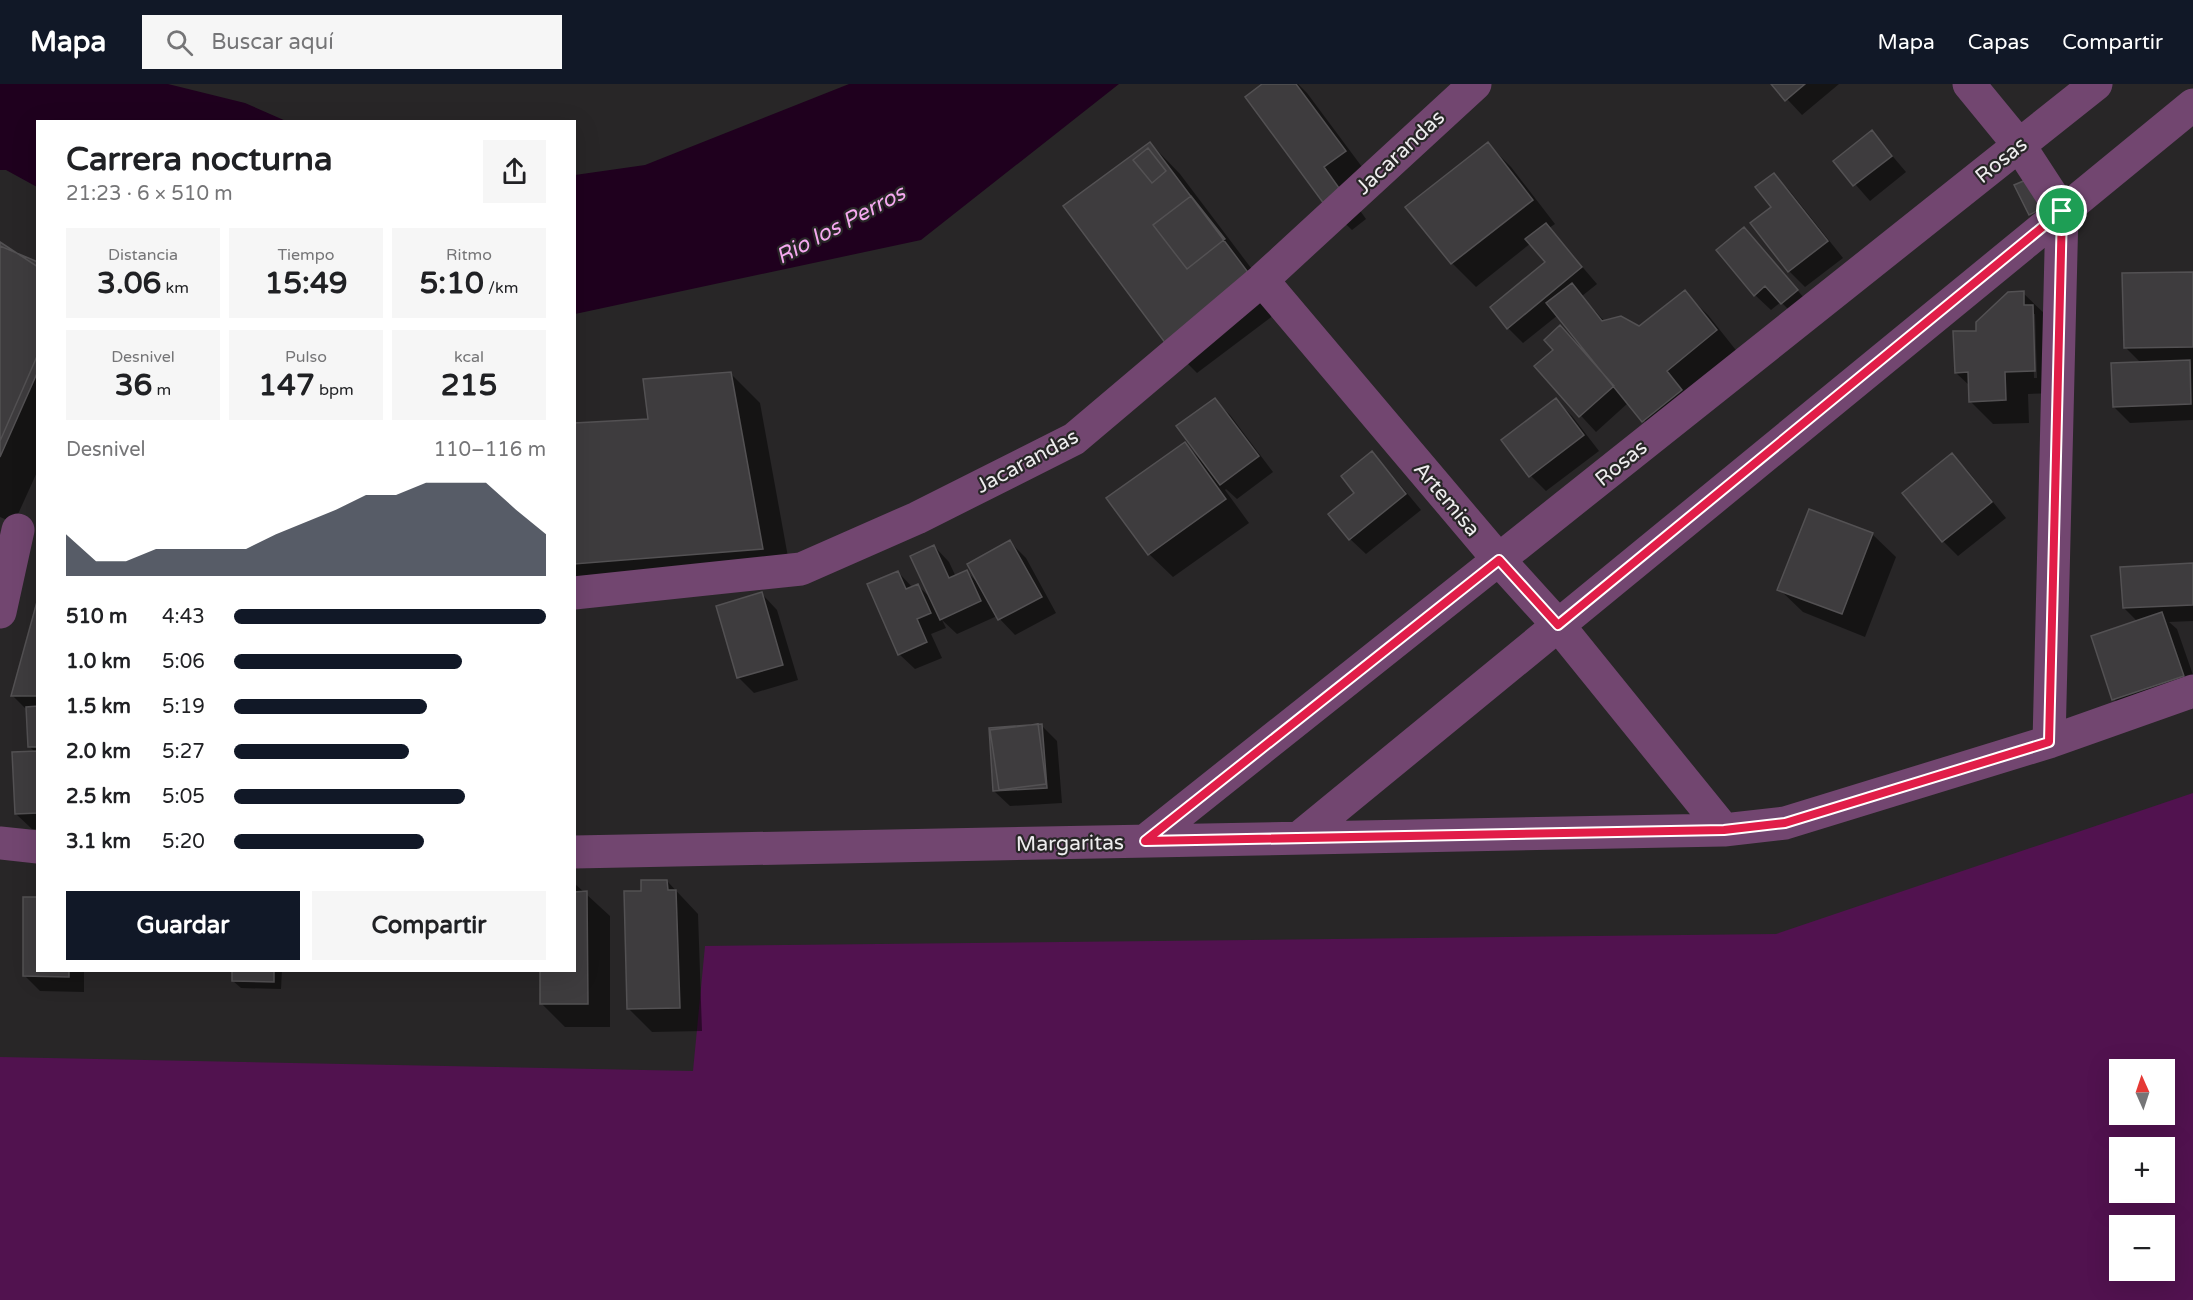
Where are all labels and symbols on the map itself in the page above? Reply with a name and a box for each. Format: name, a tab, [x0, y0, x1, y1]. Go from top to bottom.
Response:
street label: Jacarandas	[1351, 105, 1450, 200]
street label: Rosas	[1970, 132, 2032, 189]
water label: Rio los Perros	[771, 179, 911, 270]
pin	[2036, 185, 2087, 236]
street label: Jacarandas	[972, 424, 1083, 499]
street label: Rosas	[1590, 435, 1652, 492]
street label: Artemisa	[1408, 457, 1485, 542]
street label: Margaritas	[1016, 830, 1124, 857]
north arrow	[2109, 1059, 2175, 1125]

